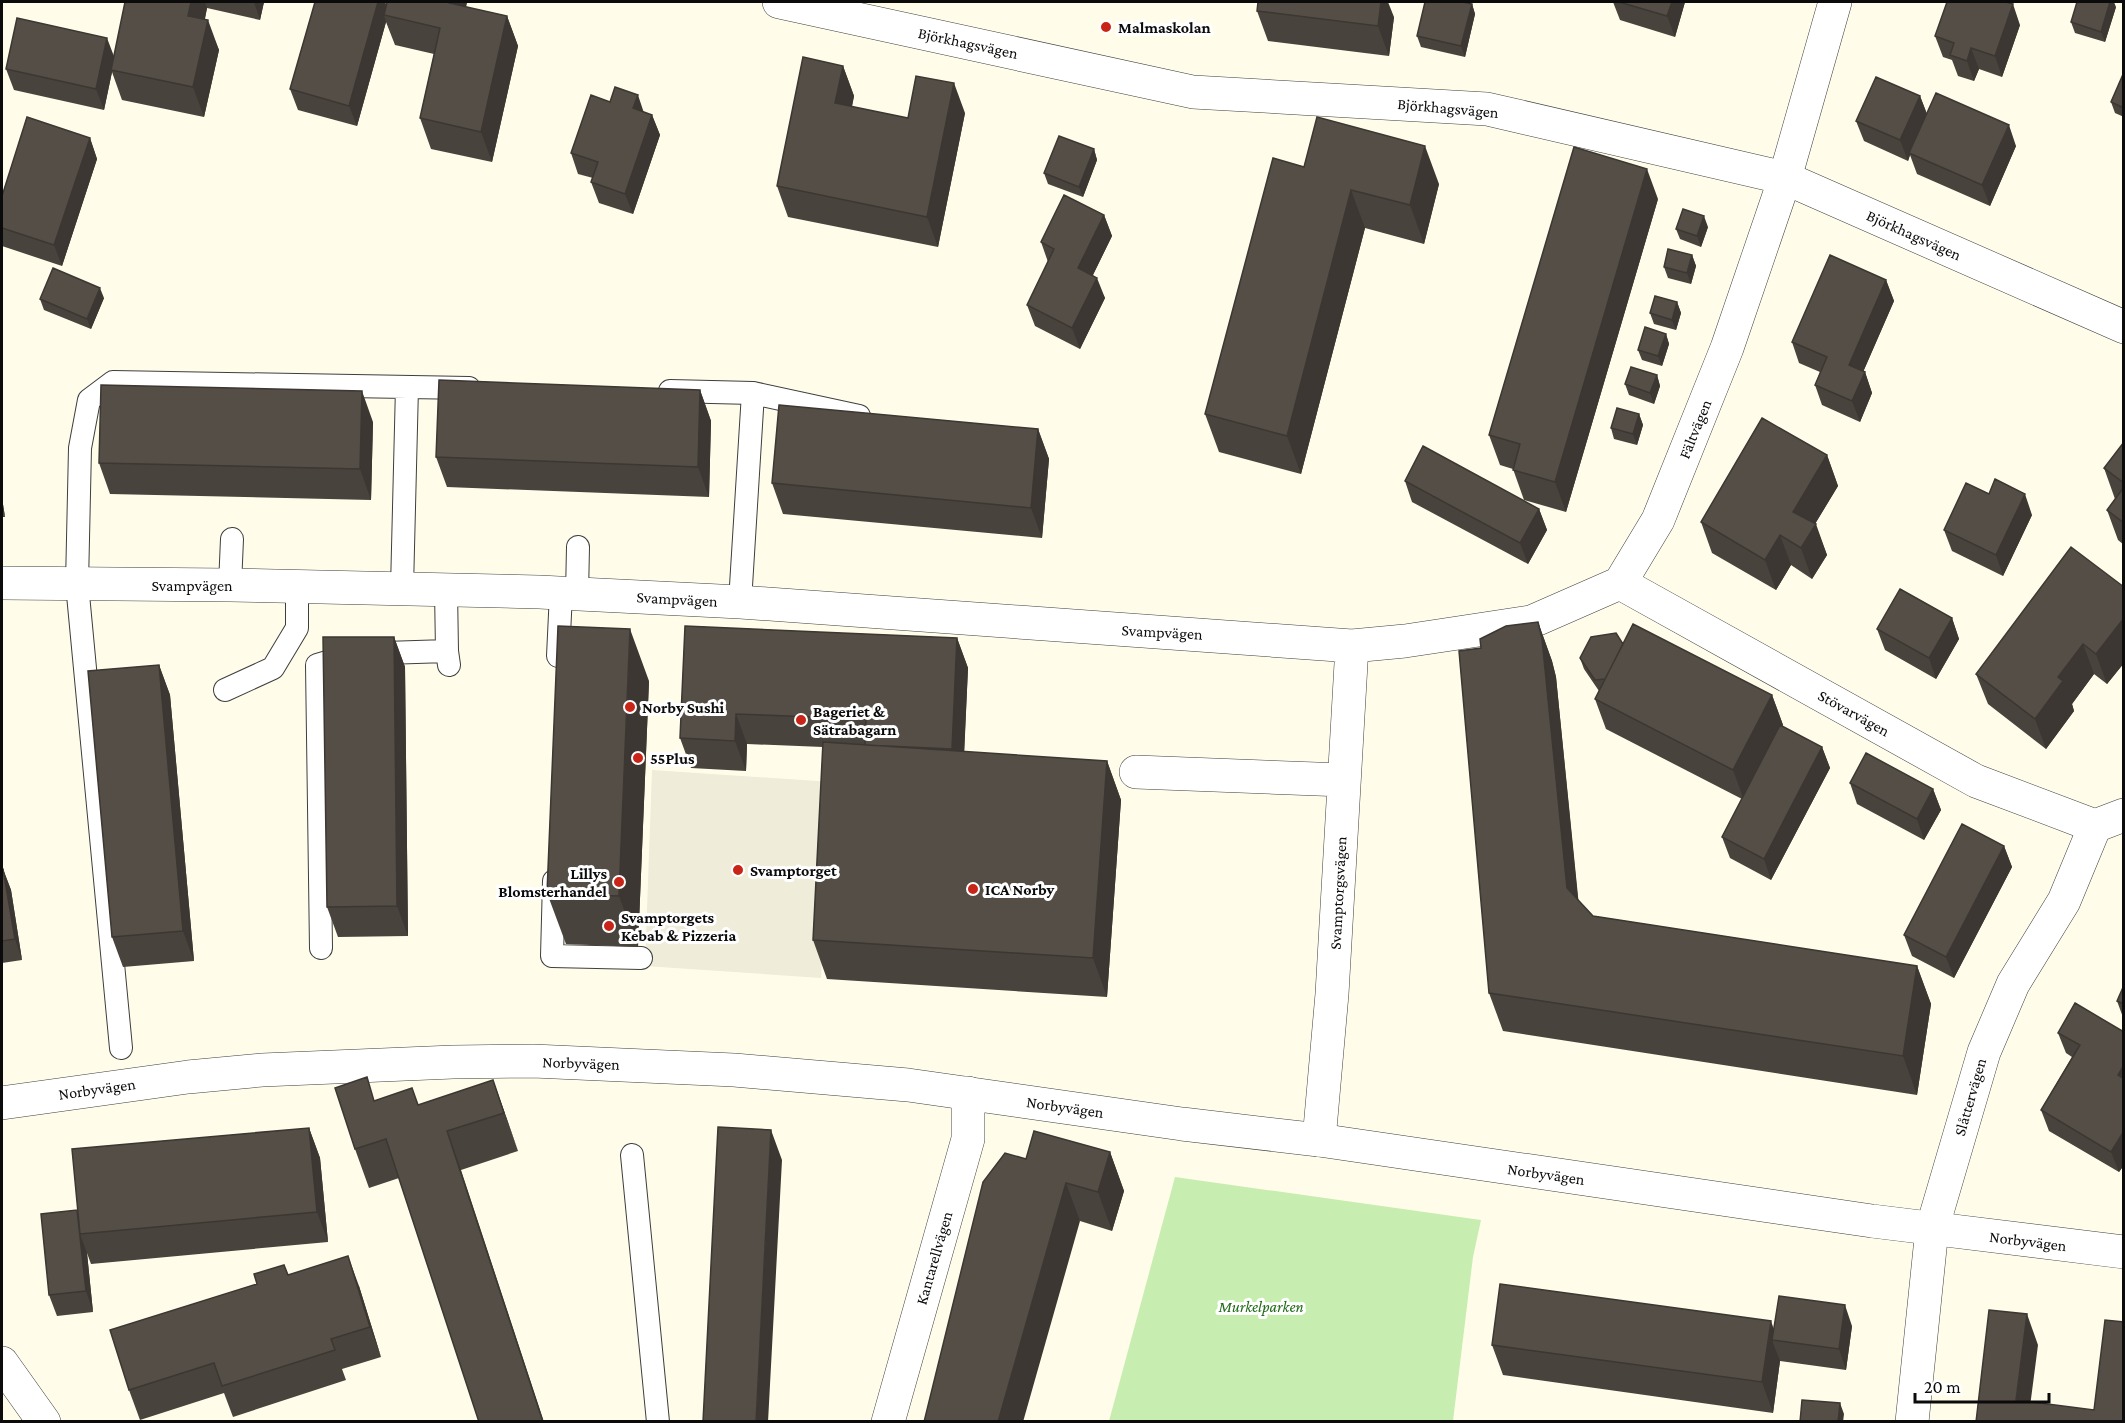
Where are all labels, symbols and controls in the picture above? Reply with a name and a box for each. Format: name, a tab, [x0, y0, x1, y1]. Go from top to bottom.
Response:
place label: Malmaskolan	[1118, 19, 1211, 36]
marker: Malmaskolan	[1099, 20, 1113, 34]
street label: Björkhagsvägen	[916, 24, 1020, 63]
street label: Björkhagsvägen	[1397, 95, 1500, 122]
street label: Björkhagsvägen	[1864, 207, 1964, 265]
street label: Fältvägen	[1675, 397, 1716, 461]
street label: Svampvägen	[151, 577, 233, 595]
street label: Svampvägen	[636, 588, 718, 611]
street label: Svampvägen	[1121, 621, 1203, 644]
street label: Stövarvägen	[1815, 686, 1893, 741]
place label: Norby Sushi	[642, 699, 725, 716]
marker: Norby Sushi	[623, 700, 637, 714]
place label: Bageriet & Sätrabagarn	[813, 703, 896, 738]
marker: Bageriet & Sätrabagarn	[794, 713, 808, 727]
place label: 55Plus	[650, 750, 695, 767]
marker: 55Plus	[631, 751, 645, 765]
street label: Svamptorgsvägen	[1327, 835, 1350, 950]
place label: Svamptorget	[750, 862, 837, 879]
marker: Svamptorget	[731, 863, 745, 877]
place label: Lillys Blomsterhandel	[498, 865, 607, 900]
marker: Lillys Blomsterhandel	[612, 875, 626, 889]
place label: ICA Norby	[985, 881, 1055, 898]
marker: ICA Norby	[966, 882, 980, 896]
place label: Svamptorgets Kebab & Pizzeria	[621, 909, 736, 944]
marker: Svamptorgets Kebab & Pizzeria	[602, 919, 616, 933]
street label: Norbyvägen	[542, 1053, 620, 1074]
street label: Slåttervägen	[1951, 1056, 1990, 1138]
street label: Norbyvägen	[57, 1075, 137, 1104]
street label: Norbyvägen	[1025, 1093, 1105, 1122]
street label: Norbyvägen	[1506, 1160, 1586, 1189]
street label: Kantarellvägen	[913, 1209, 957, 1307]
street label: Norbyvägen	[1988, 1228, 2068, 1255]
park label: Murkelparken	[1217, 1298, 1304, 1316]
scale bar	[1915, 1366, 2048, 1404]
text: 20 m	[1924, 1377, 1961, 1397]

